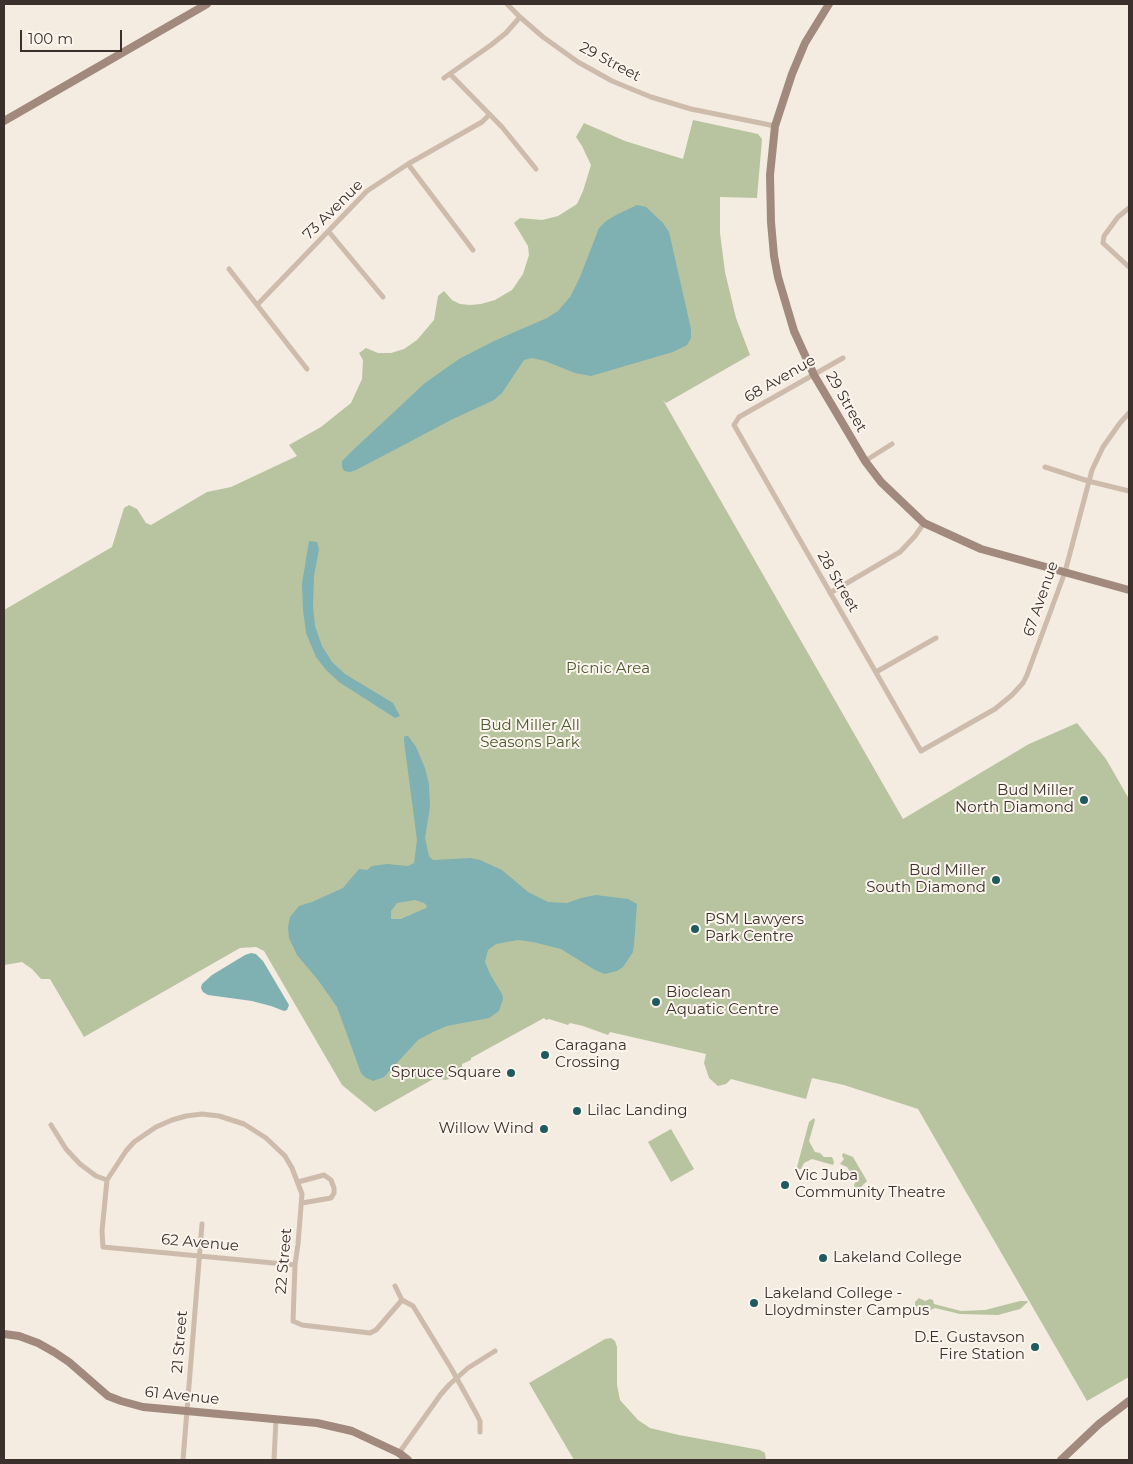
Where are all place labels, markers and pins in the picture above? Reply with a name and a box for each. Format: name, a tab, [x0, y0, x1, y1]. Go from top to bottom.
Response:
place label: Bud Miller North Diamond	[955, 782, 1074, 817]
marker: Bud Miller North Diamond	[1078, 794, 1090, 806]
place label: Bud Miller South Diamond	[866, 862, 986, 897]
marker: Bud Miller South Diamond	[990, 874, 1002, 886]
place label: PSM Lawyers Park Centre	[705, 911, 804, 946]
marker: PSM Lawyers Park Centre	[689, 923, 701, 935]
place label: Bioclean Aquatic Centre	[666, 984, 779, 1019]
marker: Bioclean Aquatic Centre	[650, 996, 662, 1008]
place label: Caragana Crossing	[555, 1037, 627, 1072]
marker: Caragana Crossing	[539, 1049, 551, 1061]
place label: Spruce Square	[391, 1064, 501, 1082]
marker: Spruce Square	[505, 1067, 517, 1079]
place label: Lilac Landing	[587, 1102, 688, 1120]
marker: Lilac Landing	[571, 1105, 583, 1117]
place label: Willow Wind	[438, 1120, 534, 1138]
marker: Willow Wind	[538, 1123, 550, 1135]
place label: Vic Juba Community Theatre	[795, 1167, 946, 1202]
marker: Vic Juba Community Theatre	[779, 1179, 791, 1191]
place label: Lakeland College	[833, 1249, 962, 1267]
marker: Lakeland College	[817, 1252, 829, 1264]
place label: Lakeland College - Lloydminster Campus	[764, 1285, 929, 1320]
marker: Lakeland College - Lloydminster Campus	[748, 1297, 760, 1309]
place label: D.E. Gustavson Fire Station	[914, 1329, 1025, 1364]
marker: D.E. Gustavson Fire Station	[1029, 1341, 1041, 1353]

